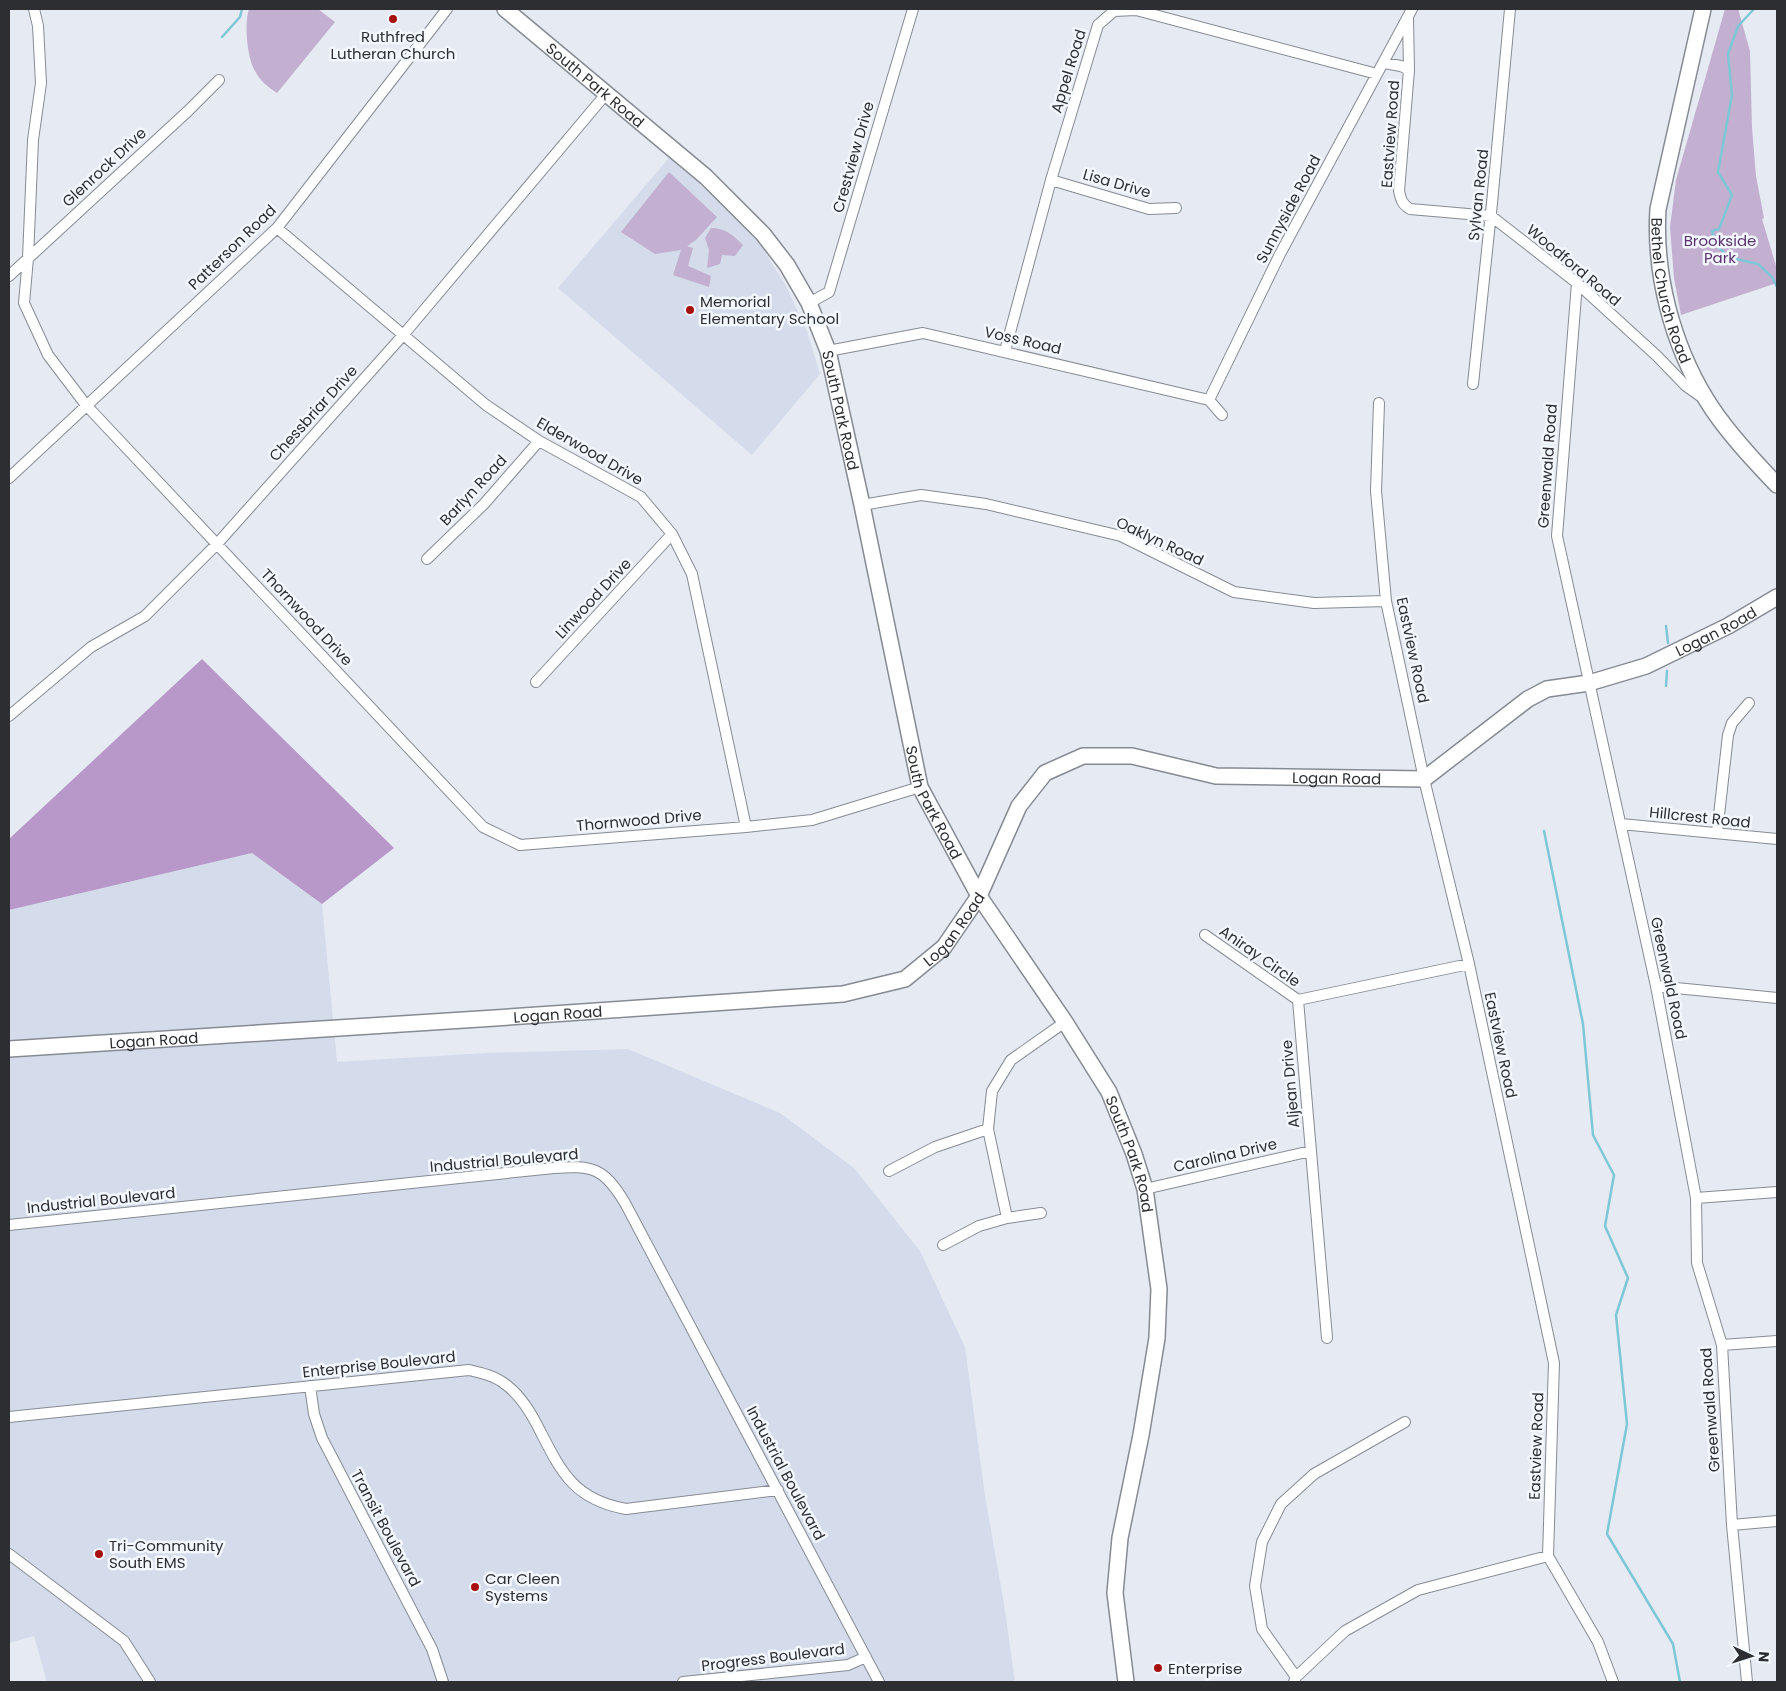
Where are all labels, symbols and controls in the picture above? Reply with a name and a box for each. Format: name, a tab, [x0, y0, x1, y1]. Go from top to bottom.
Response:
marker: Ruthfred Lutheran Church	[387, 13, 399, 25]
place label: Ruthfred Lutheran Church	[331, 26, 455, 64]
street label: Appel Road	[1045, 27, 1091, 115]
street label: South Park Road	[542, 37, 649, 132]
street label: Eastview Road	[1376, 79, 1404, 189]
street label: Crestview Drive	[827, 99, 879, 215]
street label: Glenrock Drive	[57, 123, 151, 211]
street label: Sylvan Road	[1463, 148, 1493, 242]
street label: Sunnyside Road	[1251, 151, 1325, 267]
street label: Lisa Drive	[1081, 163, 1153, 203]
street label: Patterson Road	[183, 200, 281, 294]
street label: Bethel Church Road	[1647, 217, 1696, 366]
street label: Woodford Road	[1522, 219, 1626, 311]
park label: Brookside Park	[1684, 230, 1756, 268]
place label: Memorial Elementary School	[700, 291, 839, 329]
marker: Memorial Elementary School	[684, 304, 696, 316]
street label: Voss Road	[982, 321, 1064, 359]
street label: South Park Road	[818, 348, 865, 472]
street label: Chessbriar Drive	[264, 360, 362, 466]
street label: Greenwald Road	[1532, 403, 1562, 529]
street label: Elderwood Drive	[533, 412, 647, 490]
street label: Barlyn Road	[435, 450, 511, 530]
street label: Oaklyn Road	[1113, 512, 1207, 570]
street label: Linwood Drive	[550, 553, 636, 643]
street label: Thornwood Drive	[256, 564, 358, 670]
street label: Eastview Road	[1392, 595, 1434, 705]
street label: Logan Road	[1672, 601, 1760, 661]
street label: South Park Road	[901, 744, 967, 863]
street label: Logan Road	[1292, 767, 1381, 789]
street label: Hillcrest Road	[1648, 801, 1752, 833]
street label: Thornwood Drive	[575, 804, 703, 836]
street label: Logan Road	[918, 888, 989, 971]
street label: Greenwald Road	[1646, 915, 1692, 1041]
street label: Aniray Circle	[1215, 920, 1305, 992]
street label: Eastview Road	[1480, 990, 1522, 1100]
street label: Logan Road	[513, 1000, 603, 1027]
street label: Logan Road	[109, 1026, 199, 1053]
street label: Aljean Drive	[1276, 1039, 1304, 1129]
street label: South Park Road	[1101, 1092, 1159, 1214]
street label: Carolina Drive	[1171, 1133, 1279, 1177]
street label: Industrial Boulevard	[429, 1143, 579, 1177]
street label: Industrial Boulevard	[26, 1182, 176, 1218]
street label: Enterprise Boulevard	[301, 1346, 457, 1382]
street label: Greenwald Road	[1695, 1347, 1725, 1473]
street label: Eastview Road	[1524, 1392, 1548, 1500]
street label: Industrial Boulevard	[742, 1402, 830, 1544]
street label: Transit Boulevard	[346, 1466, 426, 1590]
place label: Tri-Community South EMS	[109, 1535, 224, 1573]
marker: Tri-Community South EMS	[93, 1548, 105, 1560]
place label: Car Cleen Systems	[485, 1568, 560, 1606]
marker: Car Cleen Systems	[469, 1581, 481, 1593]
north arrow	[1726, 1631, 1776, 1681]
street label: Progress Boulevard	[700, 1638, 846, 1676]
text: N	[1754, 1651, 1774, 1663]
place label: Enterprise	[1168, 1658, 1242, 1679]
marker: Enterprise	[1152, 1662, 1164, 1674]

